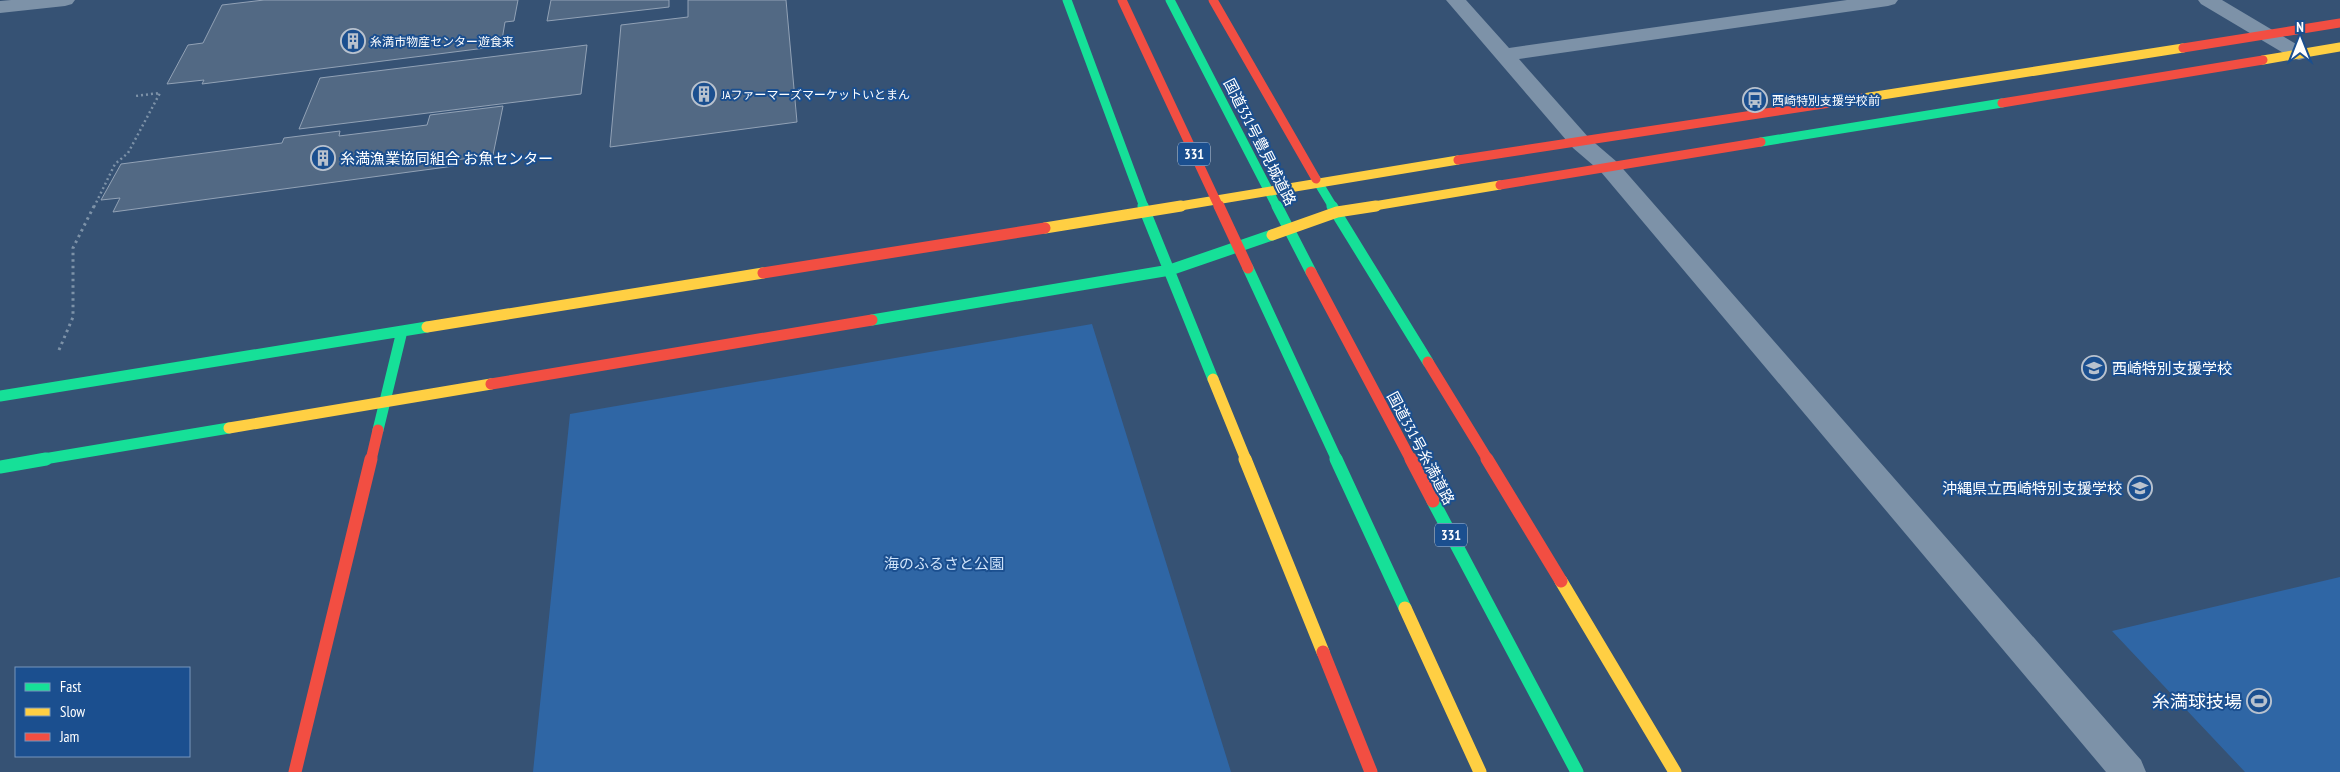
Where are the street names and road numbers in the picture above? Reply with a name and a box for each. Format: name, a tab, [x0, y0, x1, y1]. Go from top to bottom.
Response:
street label: 国道331号豊見城道路	[1220, 75, 1300, 209]
road number: 331	[1178, 142, 1210, 166]
street label: 国道331号糸満道路	[1383, 388, 1459, 508]
road number: 331	[1435, 524, 1467, 546]

